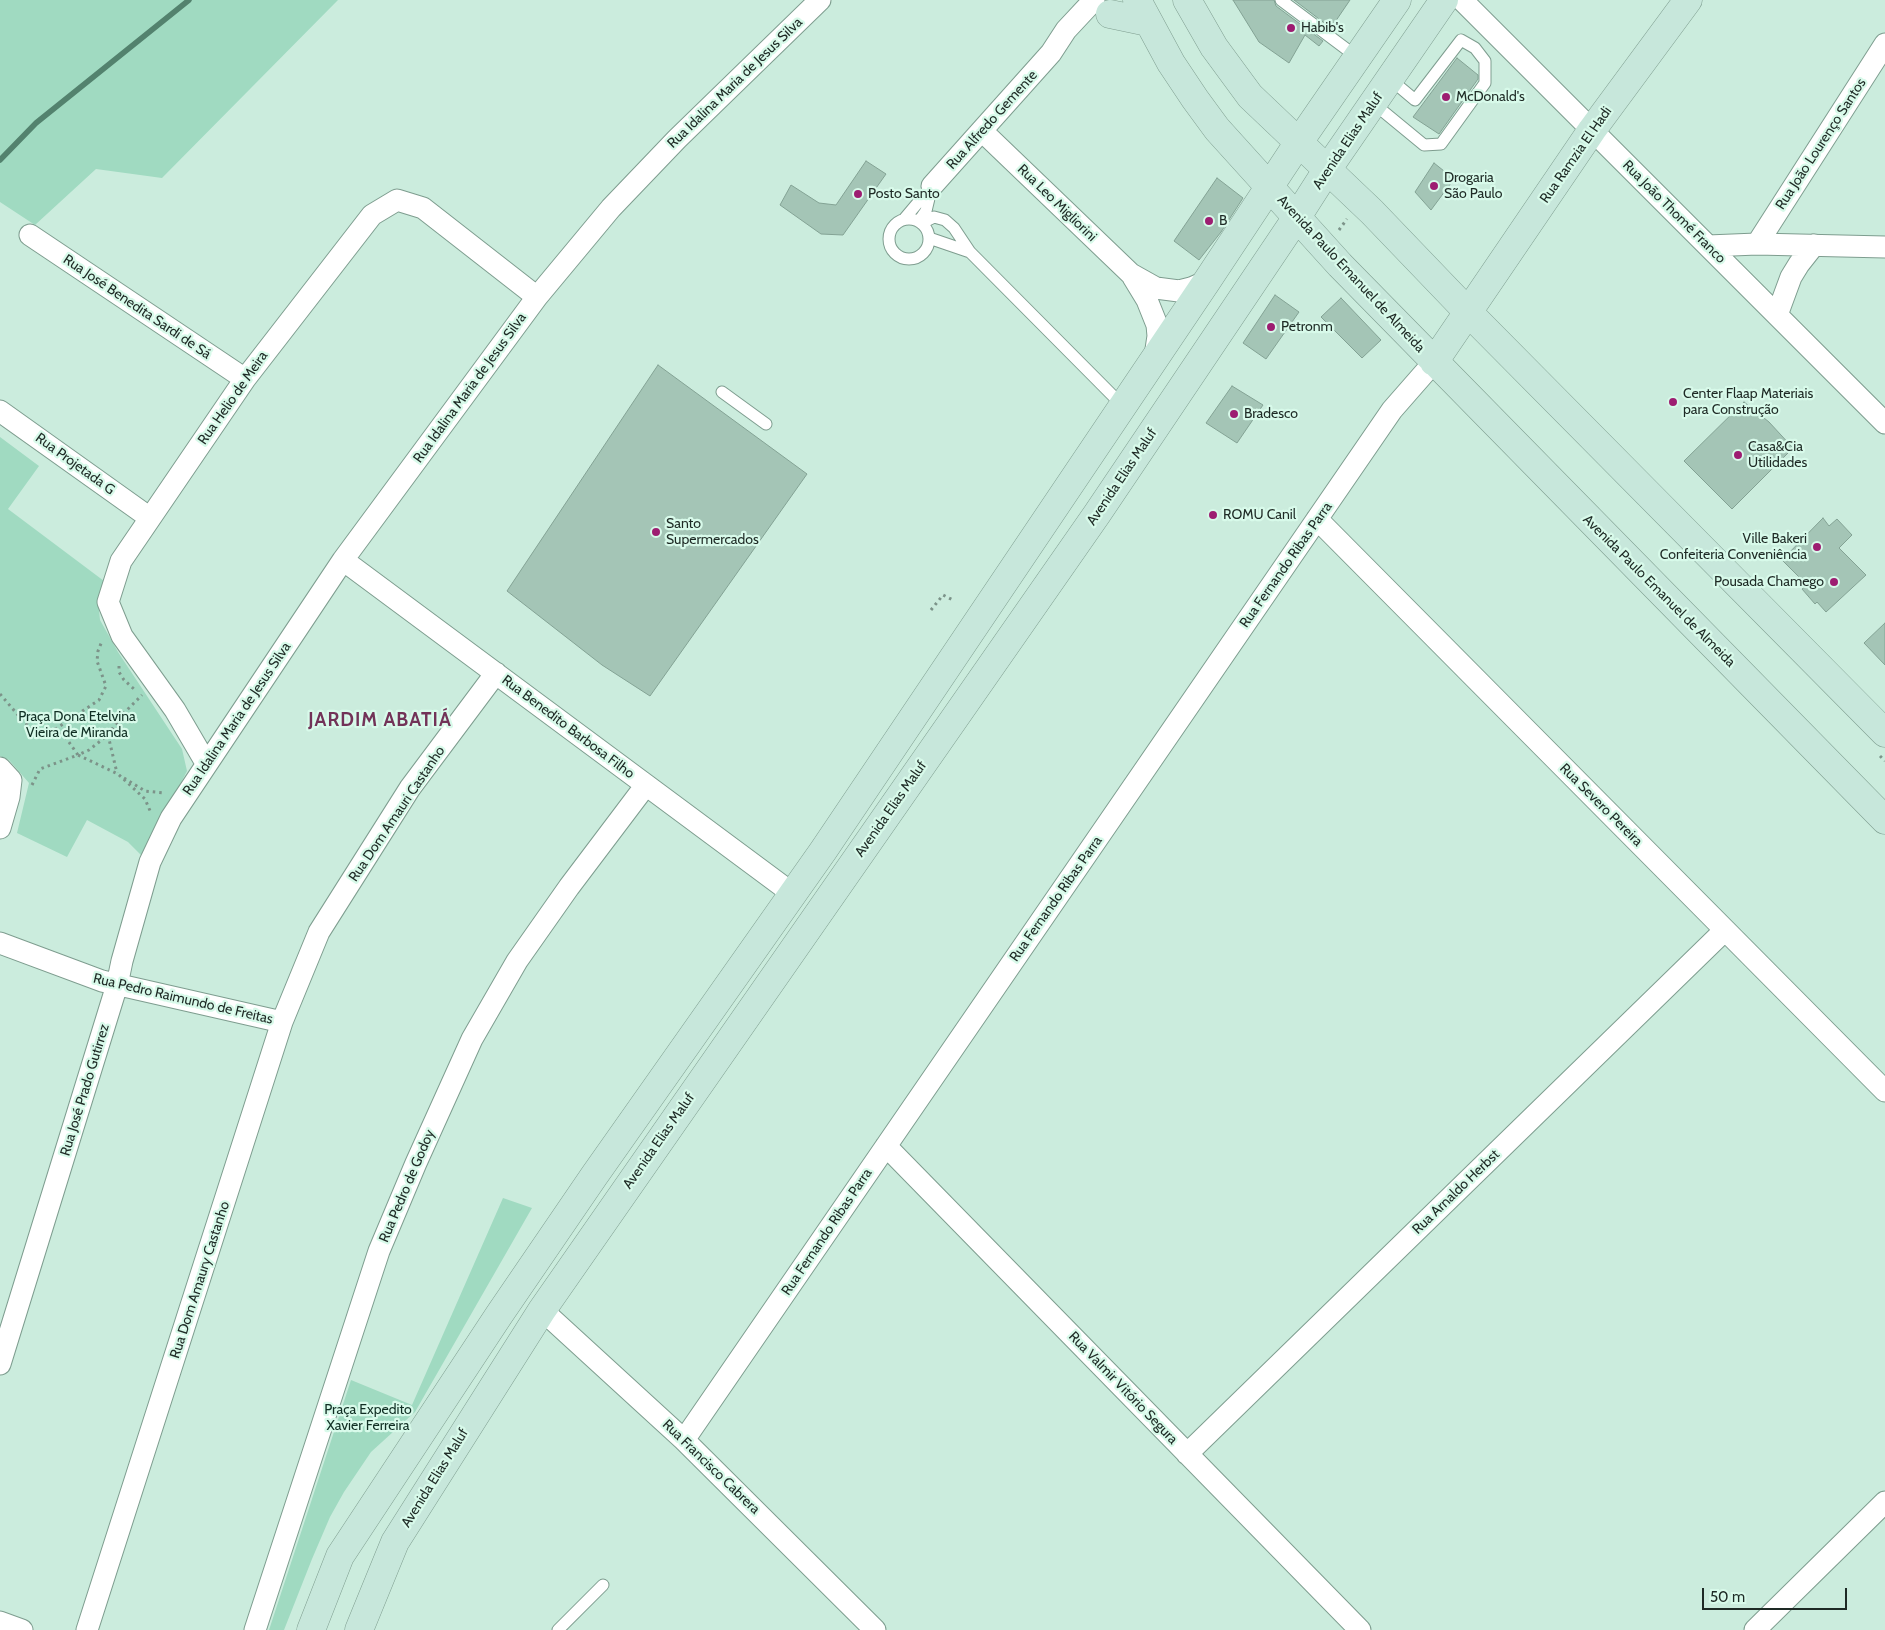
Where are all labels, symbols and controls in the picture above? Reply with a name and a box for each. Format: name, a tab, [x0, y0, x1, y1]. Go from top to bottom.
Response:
street label: Rua Idalina Maria de Jesus Silva	[664, 14, 806, 152]
place label: Habib's	[1301, 20, 1344, 36]
marker: Habib's	[1285, 22, 1297, 34]
street label: Rua Alfredo Gemente	[943, 67, 1041, 173]
street label: Rua João Lourenço Santos	[1772, 75, 1870, 213]
street label: Avenida Elias Maluf	[1309, 89, 1387, 193]
place label: McDonald's	[1456, 89, 1525, 105]
marker: McDonald's	[1440, 91, 1452, 103]
street label: Rua Ramzia El Hadi	[1537, 104, 1615, 206]
street label: Rua João Thomé Franco	[1619, 157, 1729, 267]
street label: Rua Leo Migliorini	[1014, 161, 1100, 245]
place label: Drogaria São Paulo	[1444, 170, 1503, 202]
marker: Drogaria São Paulo	[1428, 180, 1440, 192]
place label: Posto Santo	[868, 186, 940, 202]
marker: Posto Santo	[852, 188, 864, 200]
street label: Avenida Paulo Emanuel de Almeida	[1274, 192, 1428, 356]
place label: B	[1219, 213, 1227, 229]
marker: B	[1203, 215, 1215, 227]
street label: Rua José Benedita Sardi de Sá	[60, 251, 214, 363]
street label: Rua Idalina Maria de Jesus Silva	[410, 310, 530, 466]
place label: Petronm	[1281, 319, 1333, 335]
marker: Petronm	[1265, 321, 1277, 333]
street label: Rua Helio de Meira	[195, 348, 271, 448]
place label: Center Flaap Materiais para Construção	[1683, 386, 1813, 418]
marker: Center Flaap Materiais para Construção	[1667, 396, 1679, 408]
place label: Bradesco	[1244, 406, 1298, 422]
marker: Bradesco	[1228, 408, 1240, 420]
street label: Avenida Elias Maluf	[1083, 425, 1161, 529]
street label: Rua Projetada G	[32, 430, 118, 498]
place label: Casa&Cia Utilidades	[1748, 439, 1807, 472]
marker: Casa&Cia Utilidades	[1732, 449, 1744, 461]
street label: Rua Fernando Ribas Parra	[1236, 499, 1336, 631]
place label: ROMU Canil	[1223, 507, 1296, 523]
marker: ROMU Canil	[1207, 509, 1219, 521]
street label: Avenida Paulo Emanuel de Almeida	[1579, 511, 1739, 671]
place label: Santo Supermercados	[666, 516, 759, 548]
marker: Santo Supermercados	[650, 526, 662, 538]
place label: Ville Bakeri Confeiteria Conveniência	[1660, 531, 1807, 564]
marker: Ville Bakeri Confeiteria Conveniência	[1811, 541, 1823, 553]
place label: Pousada Chamego	[1714, 574, 1824, 590]
marker: Pousada Chamego	[1828, 576, 1840, 588]
street label: Rua Idalina Maria de Jesus Silva	[179, 639, 295, 799]
street label: Rua Benedito Barbosa Filho	[498, 672, 638, 782]
park label: Praça Dona Etelvina Vieira de Miranda	[18, 709, 136, 742]
district label: JARDIM ABATIÁ	[307, 709, 453, 731]
street label: Rua Dom Amauri Castanho	[345, 743, 449, 885]
street label: Avenida Elias Maluf	[852, 758, 930, 860]
street label: Rua Severo Pereira	[1556, 760, 1646, 850]
street label: Rua Fernando Ribas Parra	[1006, 833, 1106, 965]
street label: Rua Pedro Raimundo de Freitas	[92, 970, 274, 1028]
street label: Rua José Prado Gutirrez	[57, 1022, 113, 1158]
street label: Avenida Elias Maluf	[620, 1090, 698, 1192]
street label: Rua Pedro de Godoy	[376, 1127, 438, 1245]
street label: Rua Arnaldo Herbst	[1409, 1146, 1503, 1238]
street label: Rua Fernando Ribas Parra	[778, 1165, 876, 1299]
street label: Rua Dom Amaury Castanho	[167, 1199, 233, 1361]
street label: Rua Valmir Vitório Segura	[1065, 1328, 1181, 1448]
park label: Praça Expedito Xavier Ferreira	[324, 1402, 412, 1434]
street label: Rua Francisco Cabrera	[659, 1416, 763, 1518]
street label: Avenida Elias Maluf	[398, 1425, 472, 1531]
scale bar	[1705, 1578, 1850, 1610]
text: 50 m	[1710, 1588, 1745, 1606]

